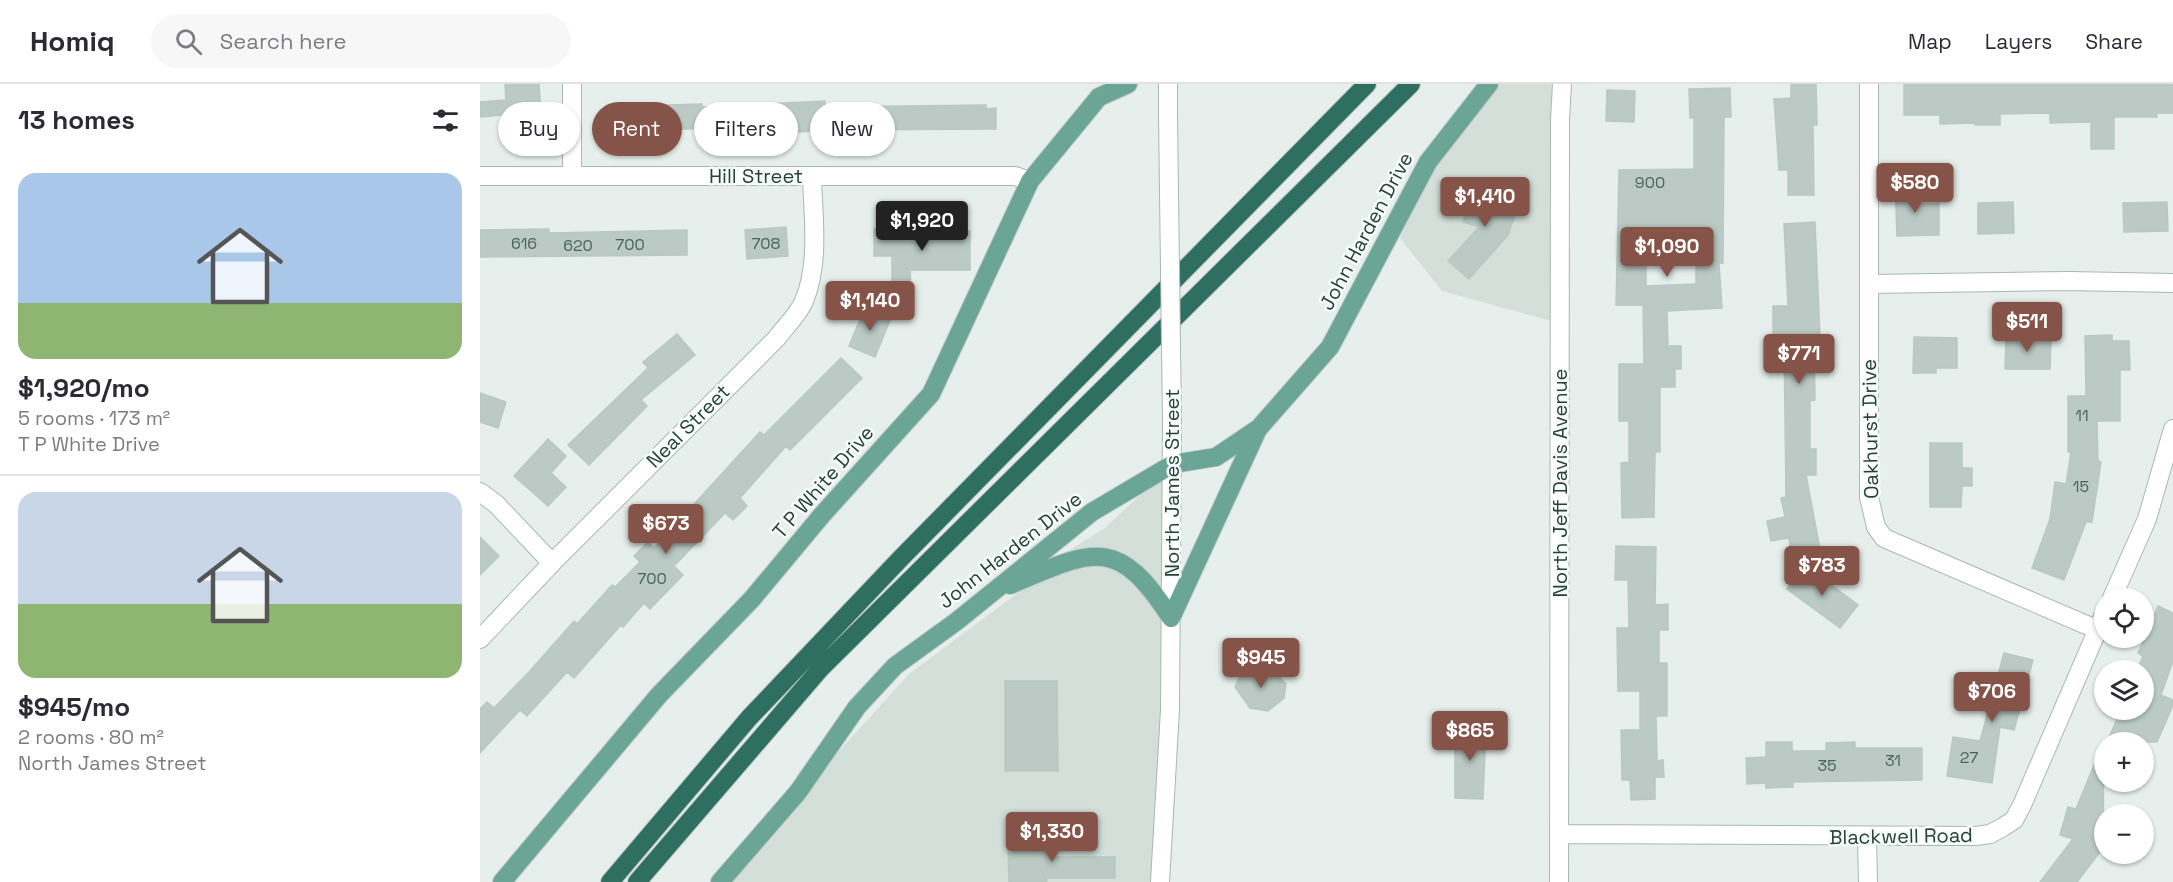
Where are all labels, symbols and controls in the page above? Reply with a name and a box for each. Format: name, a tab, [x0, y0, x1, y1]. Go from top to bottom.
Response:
search box	[151, 14, 571, 68]
text: Homiq	[30, 23, 115, 59]
icon: search	[172, 25, 205, 58]
text: Search here	[220, 27, 347, 55]
text: Map	[1908, 28, 1952, 55]
text: Layers	[1985, 28, 2052, 55]
text: Share	[2085, 28, 2143, 55]
chip: Buy	[498, 102, 580, 156]
chip: Rent	[592, 102, 682, 156]
chip: Filters	[694, 102, 798, 156]
chip: New	[810, 102, 895, 156]
text: 13 homes	[18, 103, 135, 137]
icon: filters	[429, 104, 462, 137]
street label: John Harden Drive	[1313, 148, 1419, 314]
street label: Hill Street	[709, 163, 803, 189]
pin: $580	[1879, 163, 1951, 214]
text: $580	[1890, 169, 1940, 195]
house number: 900	[1635, 172, 1665, 193]
pin: $1,410	[1436, 177, 1534, 228]
text: $1,410	[1455, 183, 1516, 209]
pin: $1,920	[873, 201, 971, 252]
text: $1,920	[890, 207, 954, 233]
icon: home	[186, 212, 294, 320]
pin: $1,090	[1618, 227, 1716, 278]
house number: 616	[511, 233, 537, 254]
house number: 708	[751, 233, 781, 254]
text: $1,090	[1634, 233, 1700, 259]
house number: 700	[615, 234, 645, 255]
house number: 620	[563, 235, 593, 256]
pin: $1,140	[821, 281, 919, 332]
text: $1,140	[840, 287, 900, 313]
pin: $511	[1991, 302, 2063, 353]
text: $511	[2006, 308, 2048, 334]
pin: $771	[1763, 334, 1835, 385]
text: $771	[1777, 340, 1821, 366]
street label: Oakhurst Drive	[1856, 359, 1884, 499]
street label: North Jeff Davis Avenue	[1547, 369, 1573, 597]
text: $1,920/mo	[18, 371, 150, 405]
street label: Neal Street	[641, 379, 735, 473]
street label: North James Street	[1159, 389, 1185, 577]
text: 5 rooms · 173 m²	[18, 405, 170, 431]
house number: 11	[2075, 405, 2089, 426]
street label: T P White Drive	[767, 420, 879, 544]
text: T P White Drive	[18, 431, 160, 457]
house number: 15	[2073, 476, 2089, 497]
street label: John Harden Drive	[933, 486, 1087, 614]
pin: $673	[630, 504, 702, 555]
text: $673	[642, 510, 690, 536]
icon: home	[186, 531, 294, 639]
pin: $783	[1786, 546, 1858, 597]
text: $783	[1798, 552, 1846, 578]
house number: 700	[637, 568, 667, 589]
map controls	[2094, 588, 2154, 864]
button: locate	[2094, 588, 2154, 648]
pin: $945	[1225, 638, 1297, 689]
text: $945	[1236, 644, 1286, 670]
button: layers	[2094, 660, 2154, 720]
pin: $706	[1956, 672, 2028, 723]
text: $706	[1968, 678, 2016, 704]
text: $945/mo	[18, 690, 130, 724]
pin: $865	[1434, 711, 1506, 762]
text: $865	[1446, 717, 1494, 743]
text: 2 rooms · 80 m²	[18, 724, 164, 750]
button: +	[2094, 732, 2154, 792]
house number: 27	[1960, 747, 1978, 768]
text: North James Street	[18, 750, 207, 776]
house number: 31	[1885, 750, 1901, 771]
house number: 35	[1817, 755, 1837, 776]
button: −	[2094, 804, 2154, 864]
pin: $1,330	[1003, 812, 1101, 863]
text: $1,330	[1020, 818, 1084, 844]
street label: Blackwell Road	[1829, 822, 1973, 850]

